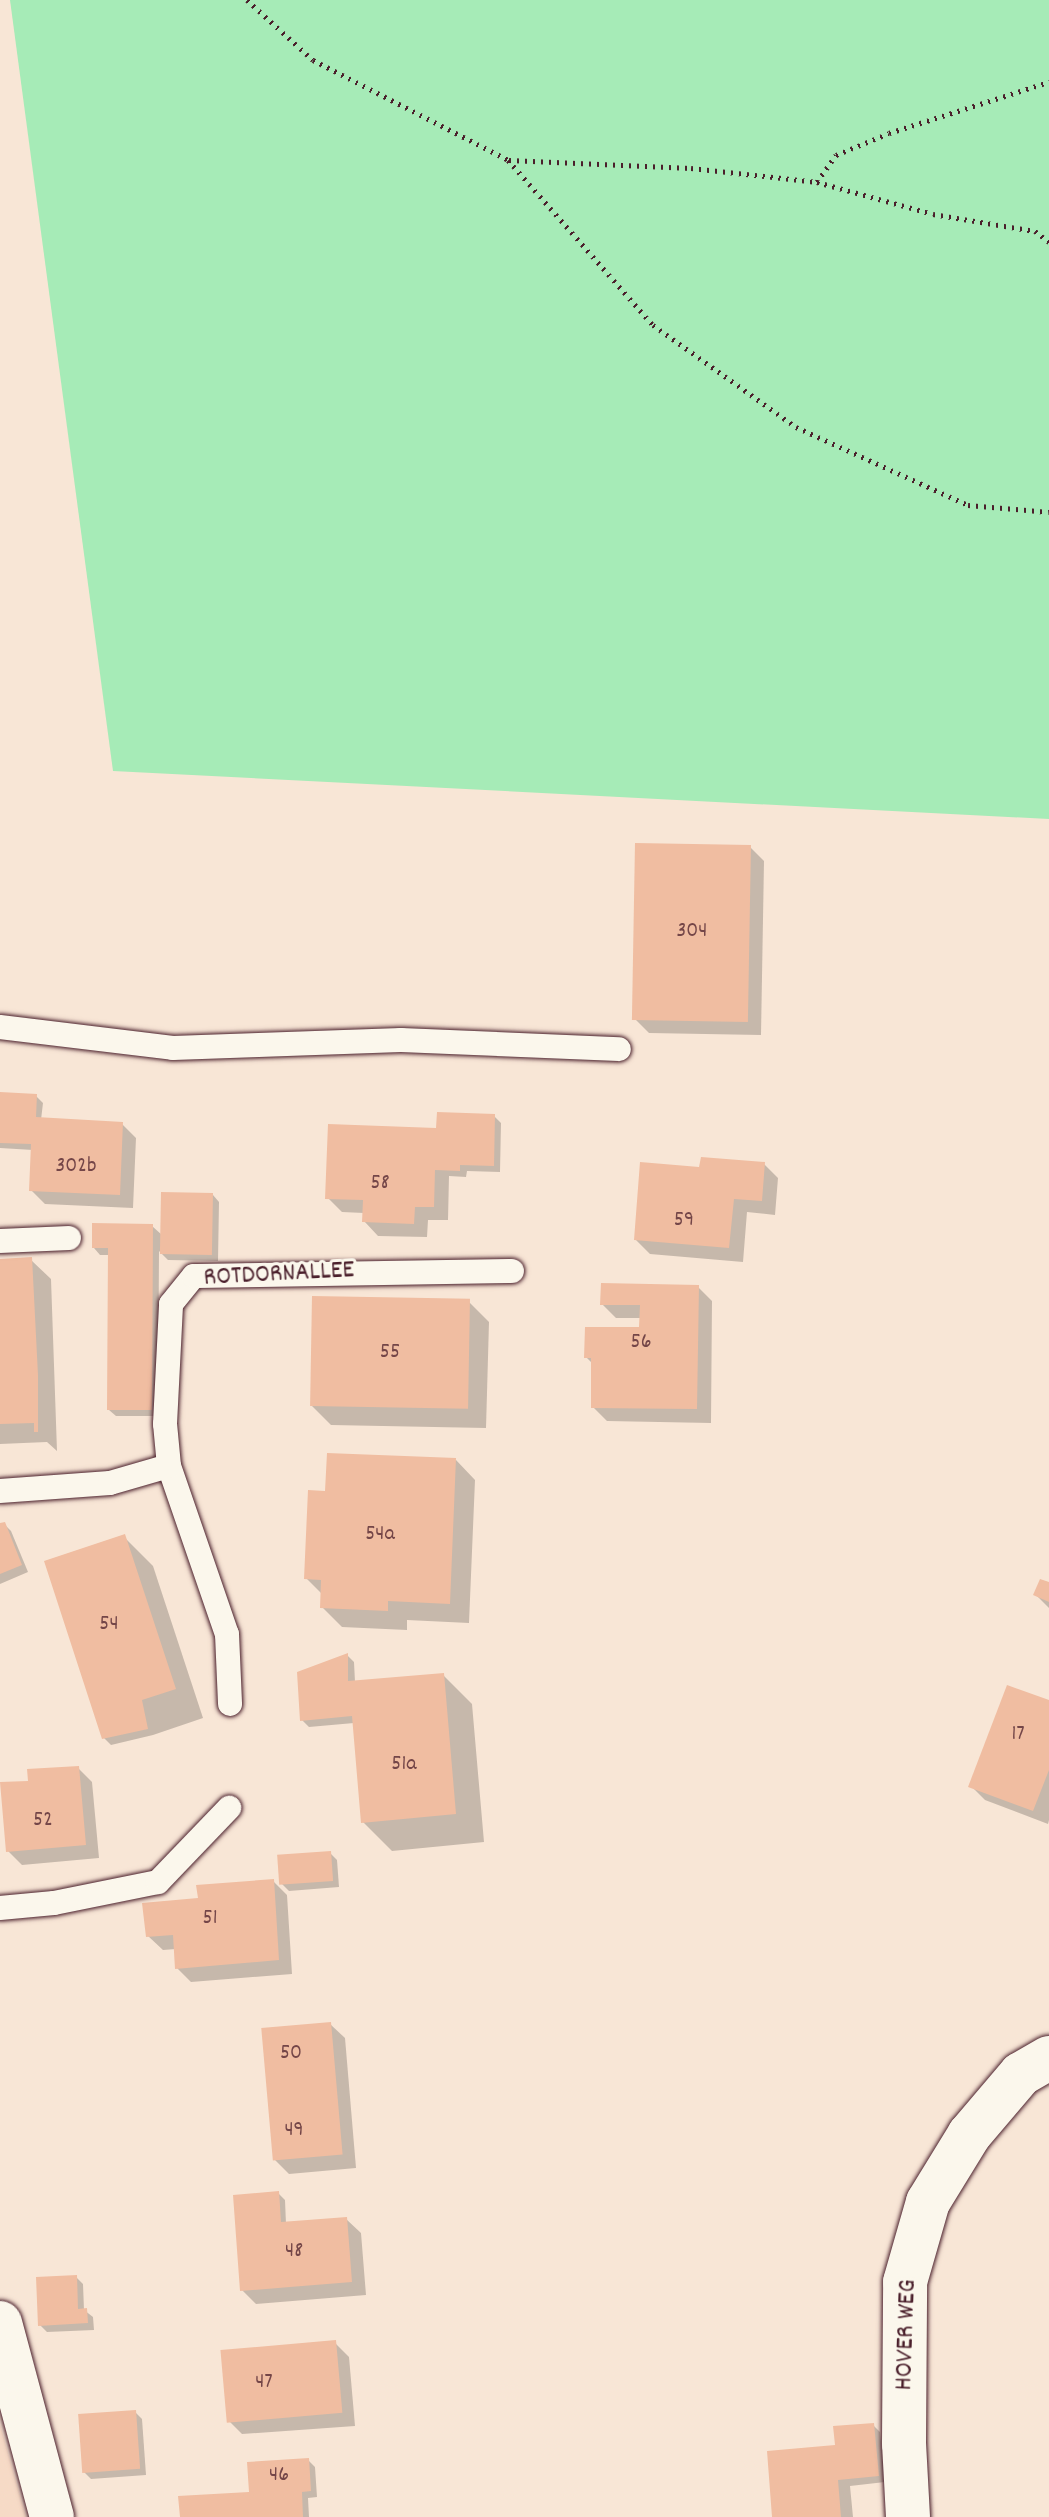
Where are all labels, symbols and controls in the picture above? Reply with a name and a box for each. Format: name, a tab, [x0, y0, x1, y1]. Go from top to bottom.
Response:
house number: 304	[677, 919, 707, 945]
house number: 302b	[56, 1154, 96, 1180]
house number: 58	[370, 1171, 390, 1197]
house number: 59	[674, 1208, 694, 1234]
street label: ROTDORNALLEE	[203, 1255, 355, 1295]
house number: 56	[631, 1330, 651, 1356]
house number: 55	[380, 1340, 400, 1366]
house number: 54a	[365, 1522, 395, 1548]
house number: 54	[99, 1612, 119, 1638]
house number: 17	[1011, 1722, 1025, 1748]
house number: 51a	[391, 1752, 417, 1778]
house number: 52	[33, 1808, 53, 1834]
house number: 51	[202, 1906, 218, 1932]
house number: 50	[280, 2041, 302, 2067]
house number: 49	[284, 2118, 304, 2144]
house number: 48	[285, 2239, 303, 2265]
street label: HOVER WEG	[889, 2279, 925, 2391]
house number: 47	[255, 2370, 273, 2396]
house number: 46	[269, 2463, 289, 2489]

